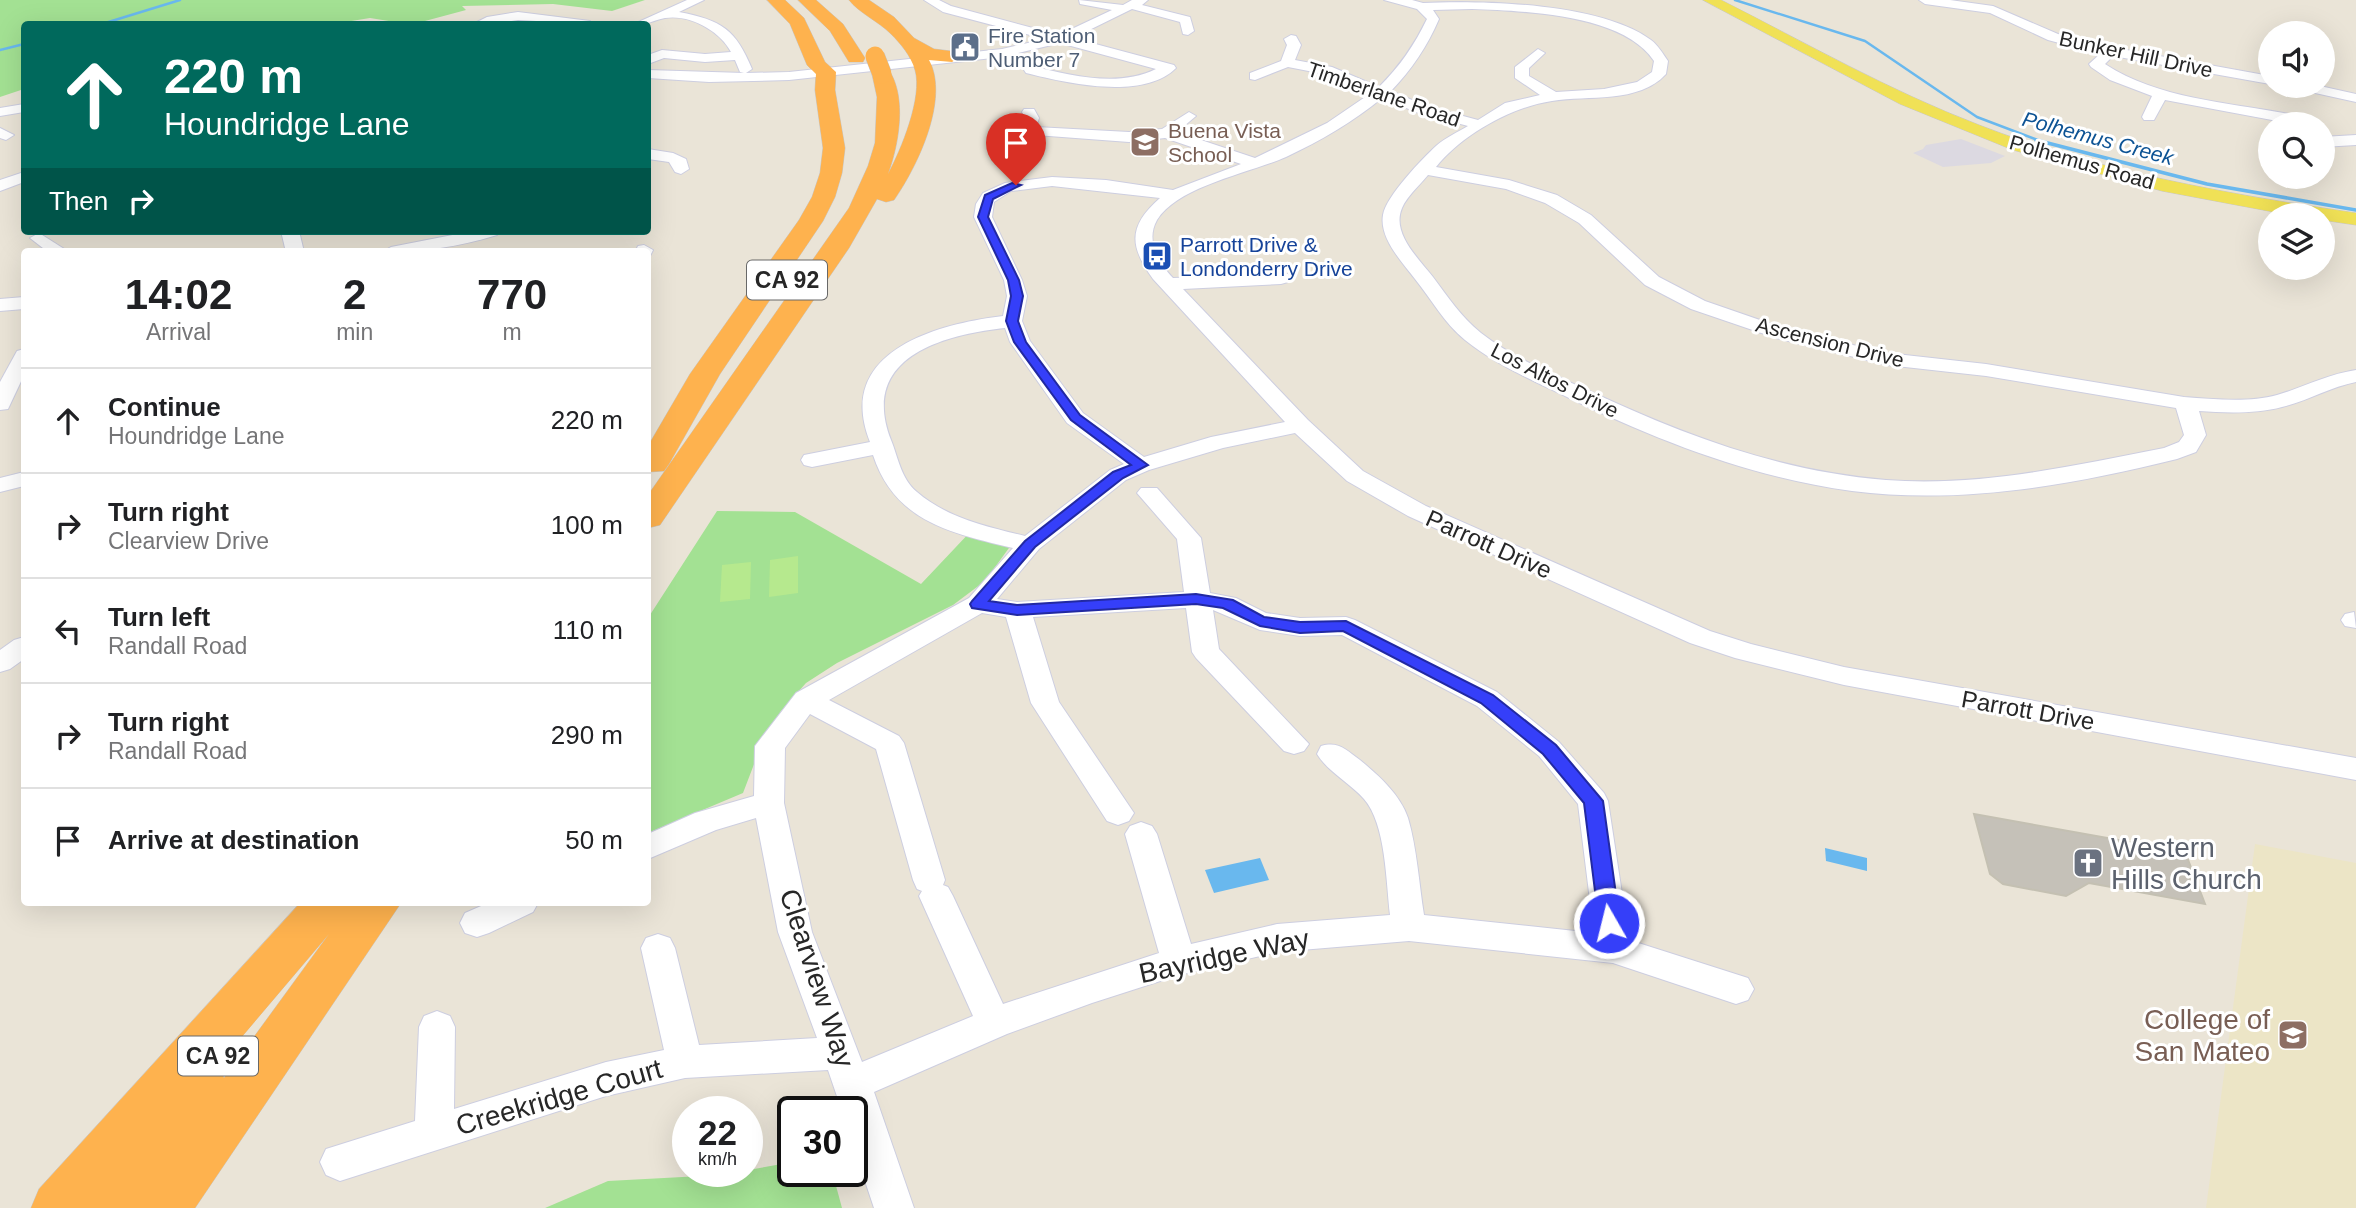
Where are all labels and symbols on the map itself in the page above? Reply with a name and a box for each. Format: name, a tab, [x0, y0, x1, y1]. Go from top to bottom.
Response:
place label: Fire Station Number 7	[988, 24, 1095, 71]
street label: Bunker Hill Drive	[2057, 26, 2215, 82]
public building icon: Fire Station Number 7	[948, 30, 982, 64]
street label: Timberlane Road	[1304, 57, 1464, 131]
water label: Polhemus Creek	[2020, 107, 2177, 170]
pin	[986, 113, 1046, 185]
place label: Buena Vista School	[1168, 119, 1281, 166]
school or university icon: Buena Vista School	[1128, 125, 1162, 159]
street label: Polhemus Road	[2007, 130, 2157, 194]
place label: Parrott Drive & Londonderry Drive	[1180, 233, 1353, 280]
bus stop icon: Parrott Drive & Londonderry Drive	[1140, 239, 1174, 273]
road number: CA 92	[747, 260, 827, 300]
street label: Ascension Drive	[1754, 312, 1906, 372]
street label: Los Altos Drive	[1487, 338, 1623, 422]
street label: Parrott Drive	[1422, 504, 1556, 584]
street label: Parrott Drive	[1959, 685, 2097, 735]
place label: Western Hills Church	[2111, 832, 2262, 895]
church icon: Western Hills Church	[2071, 846, 2105, 880]
street label: Clearview Way	[774, 885, 860, 1071]
position arrow	[1572, 886, 1646, 960]
street label: Bayridge Way	[1136, 923, 1312, 989]
place label: College of San Mateo	[2135, 1004, 2270, 1067]
school or university icon: College of San Mateo	[2276, 1018, 2310, 1052]
road number: CA 92	[178, 1036, 258, 1076]
street label: Creekridge Court	[452, 1053, 666, 1141]
speed limit sign: 30	[777, 1096, 868, 1187]

